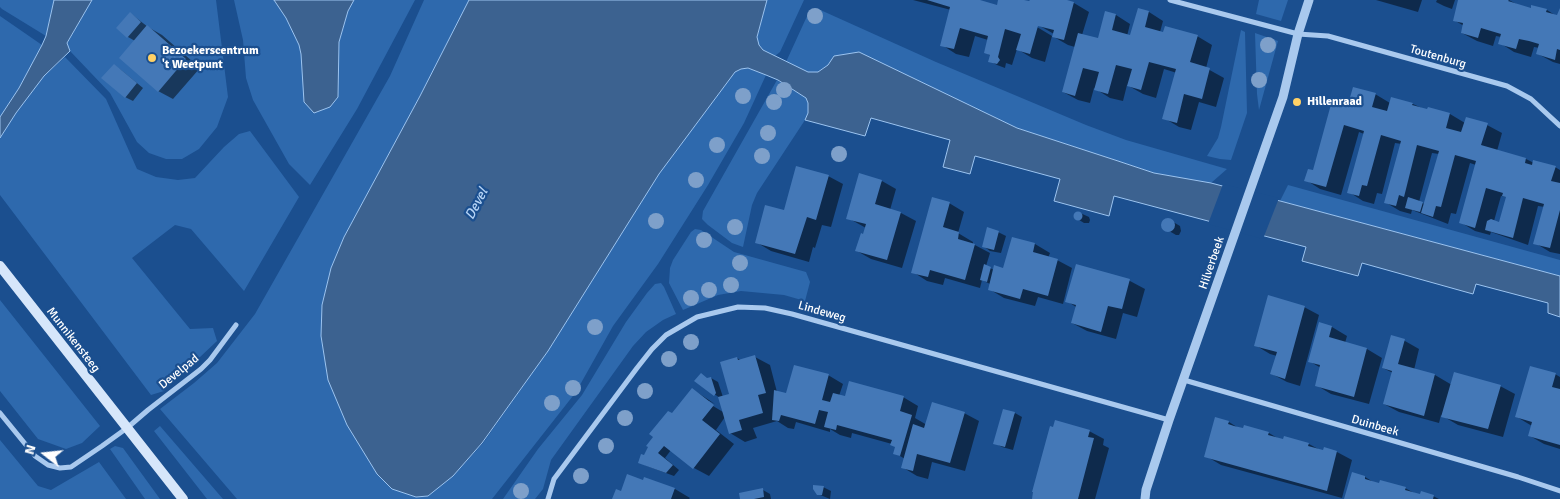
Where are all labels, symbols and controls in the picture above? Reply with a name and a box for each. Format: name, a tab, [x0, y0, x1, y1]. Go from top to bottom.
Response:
street label: Toutenburg	[1408, 42, 1468, 72]
place label: Bezoekerscentrum 't Weetpunt	[162, 44, 259, 72]
marker: Bezoekerscentrum 't Weetpunt	[146, 52, 158, 64]
place label: Hillenraad	[1307, 95, 1362, 109]
marker: Hillenraad	[1291, 96, 1303, 108]
water label: Devel	[462, 185, 492, 223]
street label: Hilverbeek	[1196, 235, 1228, 291]
street label: Lindeweg	[797, 298, 847, 326]
street label: Munnikensteeg	[43, 305, 103, 375]
street label: Develpad	[156, 352, 202, 392]
street label: Duinbeek	[1350, 412, 1400, 440]
north arrow	[20, 429, 70, 479]
text: N	[21, 443, 40, 457]

